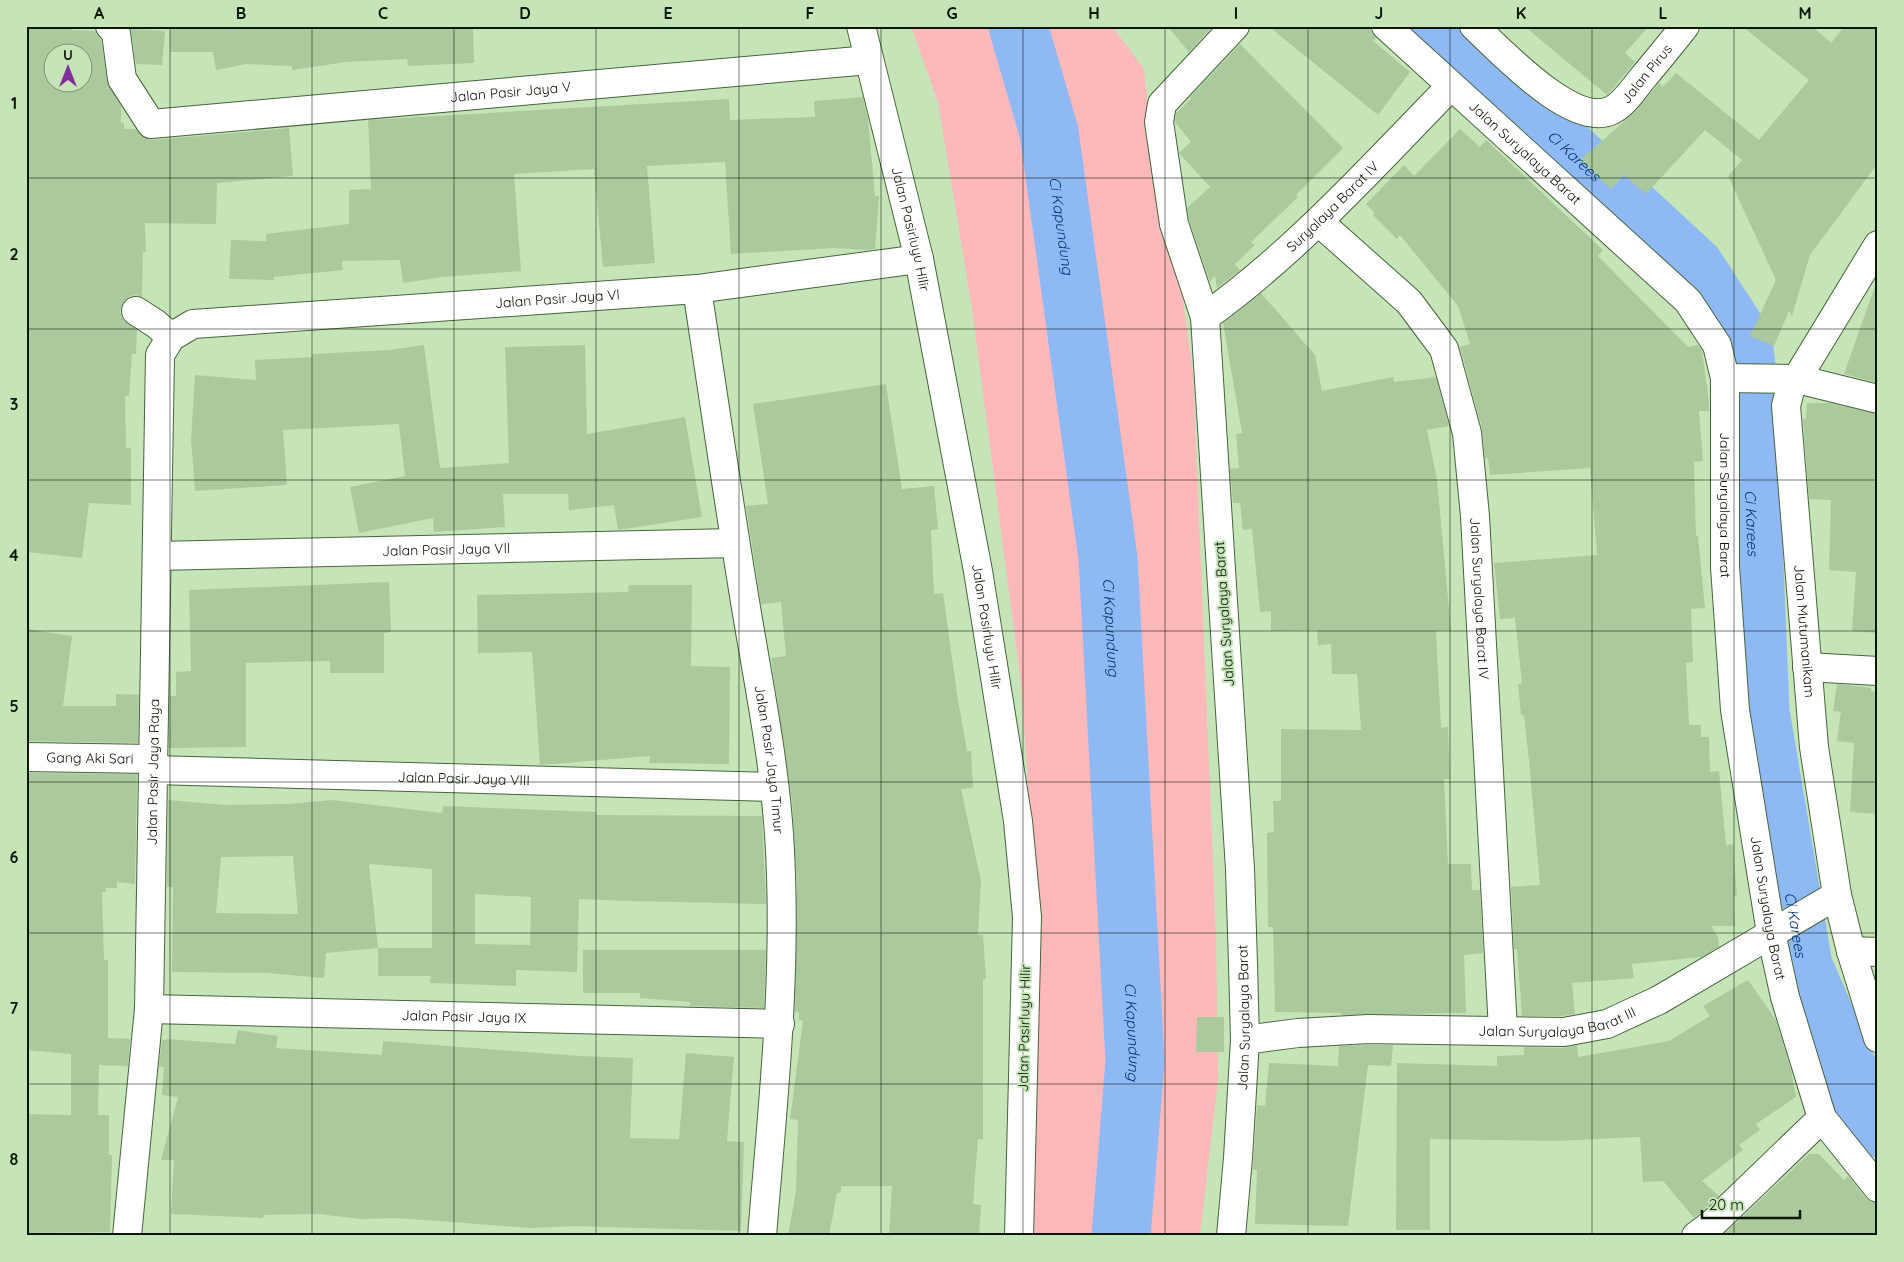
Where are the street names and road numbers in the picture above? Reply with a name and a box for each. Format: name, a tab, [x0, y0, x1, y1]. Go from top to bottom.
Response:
street label: Jalan Pirus	[1617, 40, 1676, 107]
street label: Jalan Pasir Jaya V	[449, 78, 572, 106]
street label: Jalan Suryalaya Barat	[1465, 97, 1585, 209]
street label: Suryalaya Barat IV	[1283, 157, 1383, 256]
street label: Jalan Pasirluyu Hilir	[887, 165, 934, 293]
street label: Jalan Pasir Jaya Vl	[494, 285, 620, 312]
street label: Jalan Suryalaya Barat	[1716, 432, 1735, 579]
street label: Jalan Suryalaya Barat IV	[1466, 517, 1493, 680]
street label: Jalan Pasir Jaya Vll	[382, 539, 510, 560]
street label: Jalan Suryalaya Barat	[1210, 540, 1238, 687]
street label: Jalan Pasirluyu Hilir	[968, 562, 1006, 692]
street label: Jalan Mutumanikam	[1790, 564, 1819, 698]
street label: Jalan Pasir Jaya Timur	[750, 684, 788, 835]
street label: Jalan Pasir Jaya Raya	[143, 699, 163, 846]
street label: Gang Aki Sari	[46, 748, 134, 768]
street label: Jalan Pasir Jaya VIII	[398, 768, 530, 789]
street label: Jalan Suryalaya Barat	[1746, 835, 1790, 982]
street label: Jalan Suryalaya Barat	[1233, 944, 1254, 1091]
street label: Jalan Pasirluyu Hilir	[1014, 964, 1034, 1092]
street label: Jalan Suryalaya Barat III	[1478, 1003, 1639, 1041]
street label: Jalan Pasir Jaya IX	[401, 1006, 527, 1027]

